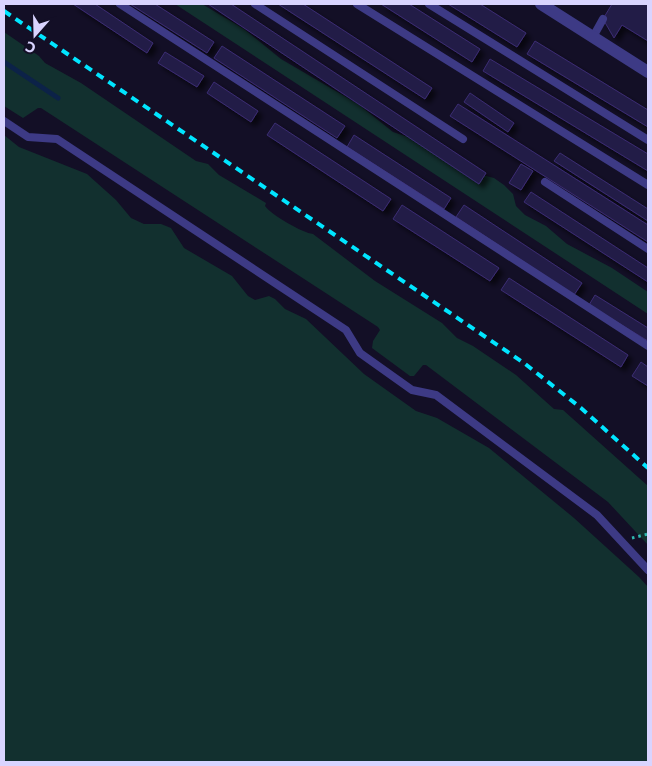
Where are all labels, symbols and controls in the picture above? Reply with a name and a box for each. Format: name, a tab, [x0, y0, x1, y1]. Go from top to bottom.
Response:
north arrow	[10, 10, 60, 60]
text: С	[23, 38, 38, 57]

